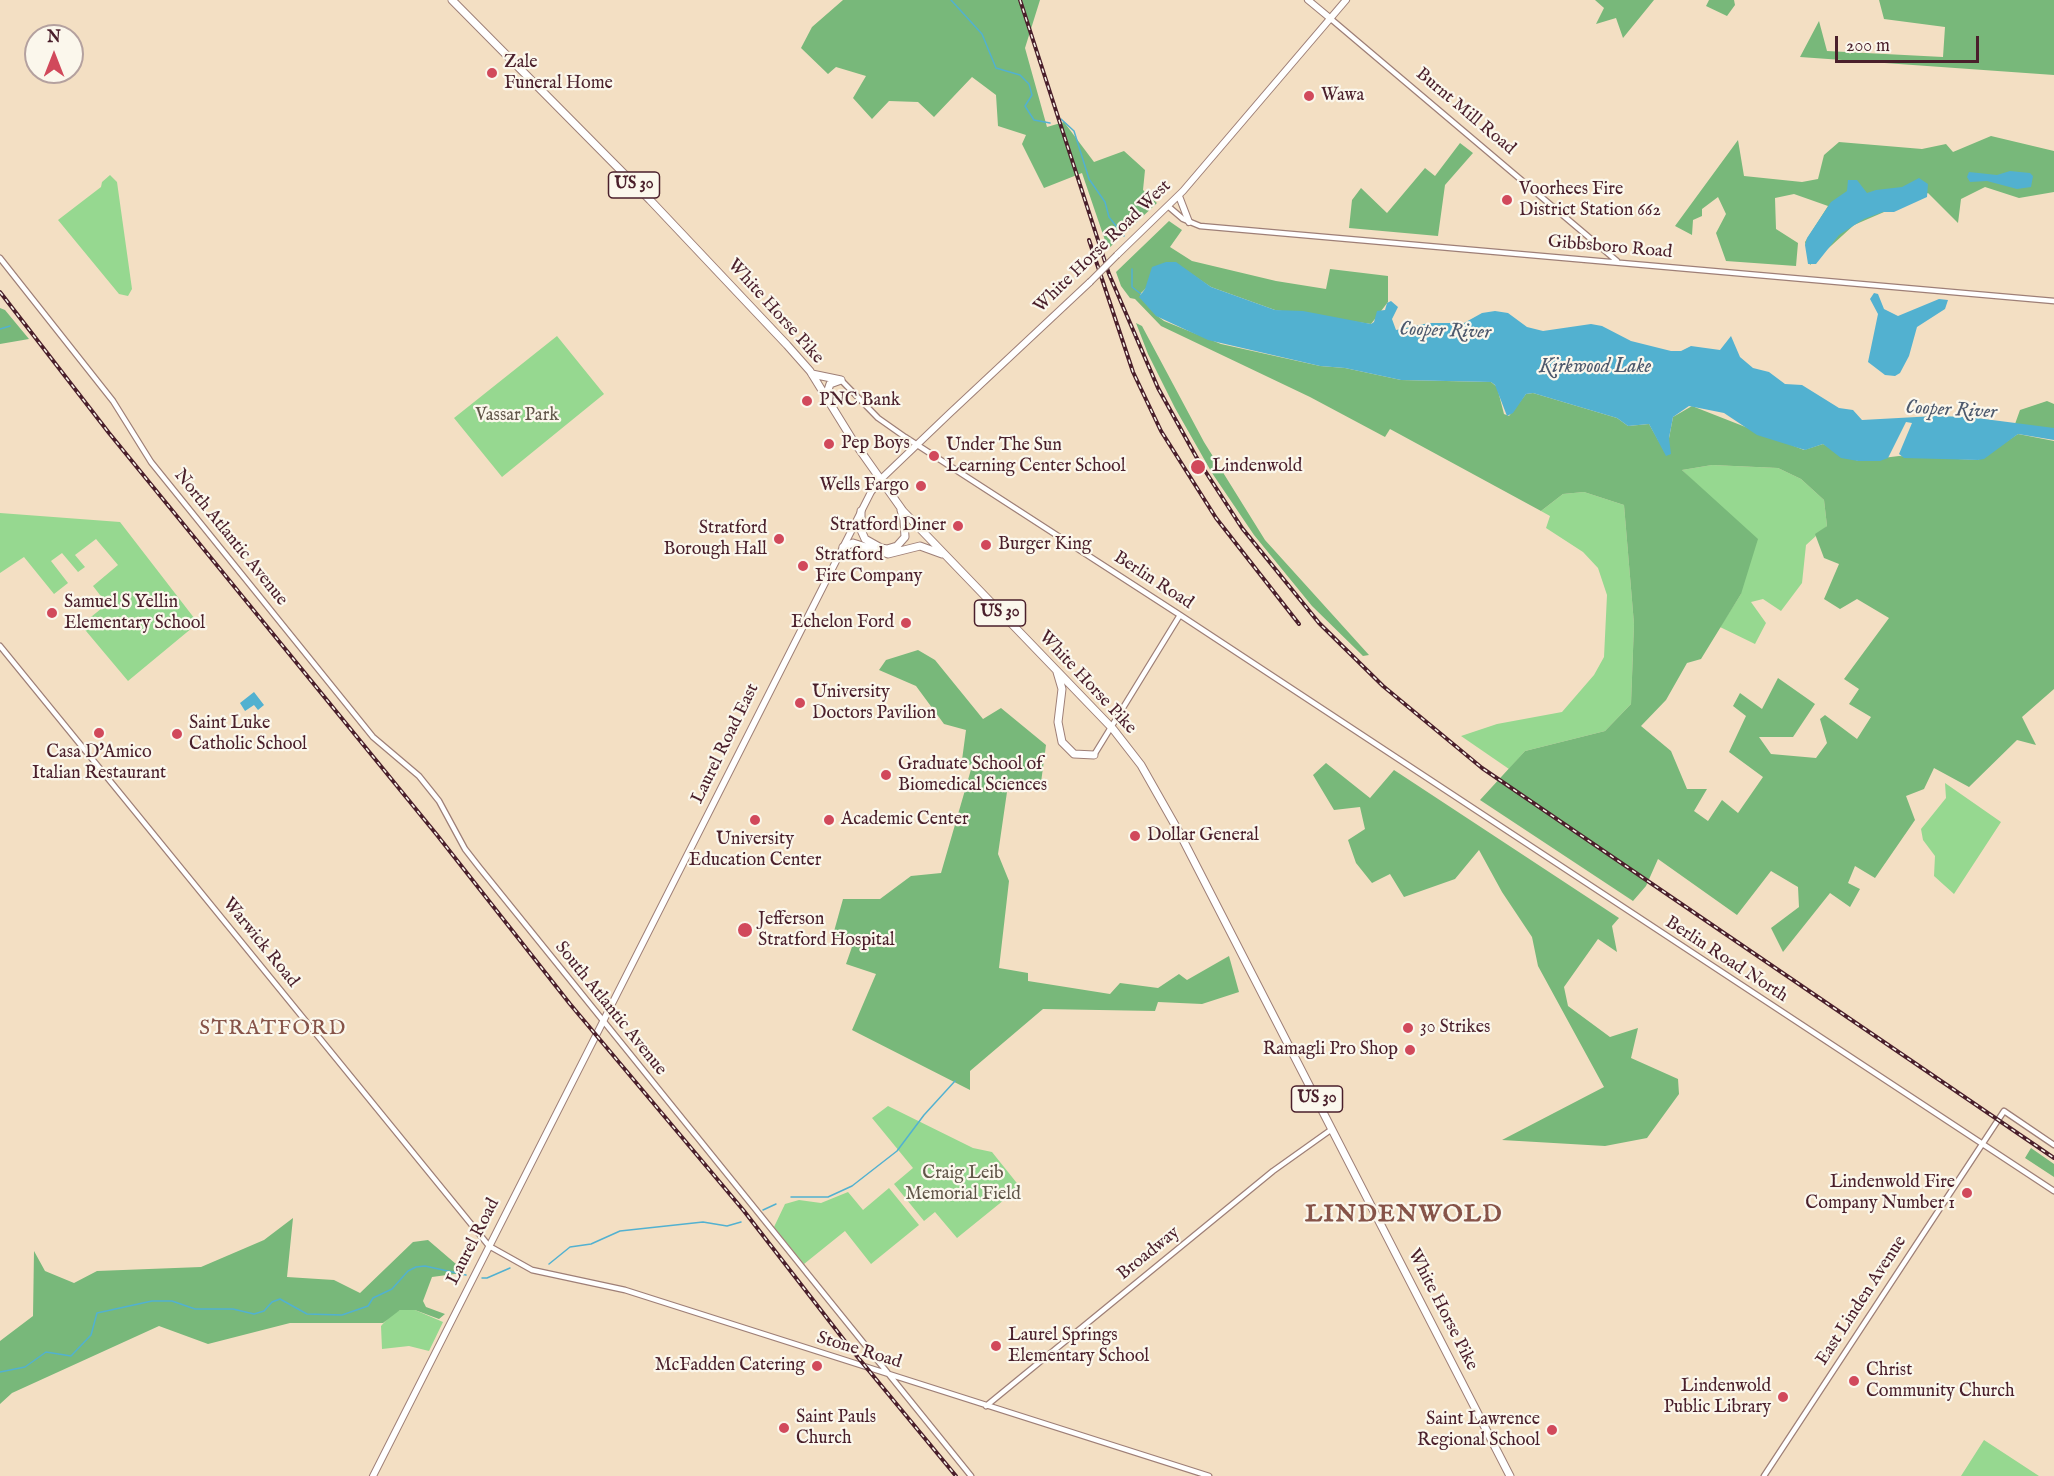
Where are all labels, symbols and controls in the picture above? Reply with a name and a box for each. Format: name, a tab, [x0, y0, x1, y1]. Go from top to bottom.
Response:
north arrow	[24, 24, 84, 84]
scale bar	[1838, 24, 1982, 62]
text: N	[47, 28, 61, 48]
text: 200 m	[1846, 35, 1890, 58]
place label: Zale Funeral Home	[504, 52, 613, 94]
street label: Burnt Mill Road	[1411, 64, 1519, 160]
marker: Zale Funeral Home	[485, 66, 499, 80]
place label: Wawa	[1321, 85, 1364, 107]
marker: Wawa	[1302, 89, 1316, 103]
road number: US 30	[608, 172, 660, 198]
street label: White Horse Road West	[1030, 176, 1176, 318]
place label: Voorhees Fire District Station 662	[1519, 179, 1661, 222]
marker: Voorhees Fire District Station 662	[1500, 193, 1514, 207]
street label: Gibbsboro Road	[1547, 232, 1673, 264]
street label: White Horse Pike	[722, 255, 828, 369]
water label: Cooper River	[1399, 318, 1491, 346]
water label: Kirkwood Lake	[1539, 356, 1651, 380]
place label: PNC Bank	[819, 390, 900, 412]
marker: PNC Bank	[800, 394, 814, 408]
water label: Cooper River	[1905, 397, 1997, 425]
park label: Vassar Park	[475, 405, 559, 427]
place label: Pep Boys	[841, 433, 910, 455]
place label: Under The Sun Learning Center School	[946, 435, 1126, 478]
marker: Pep Boys	[822, 437, 836, 451]
marker: Under The Sun Learning Center School	[927, 449, 941, 463]
place label: Lindenwold	[1212, 456, 1302, 478]
marker: Lindenwold	[1189, 458, 1207, 476]
street label: North Atlantic Avenue	[168, 465, 292, 611]
place label: Wells Fargo	[819, 475, 909, 497]
marker: Wells Fargo	[914, 479, 928, 493]
place label: Stratford Diner	[830, 515, 946, 537]
place label: Stratford Borough Hall	[663, 518, 767, 560]
marker: Stratford Diner	[951, 519, 965, 533]
marker: Stratford Borough Hall	[772, 532, 786, 546]
place label: Burger King	[998, 534, 1092, 556]
marker: Burger King	[979, 538, 993, 552]
place label: Stratford Fire Company	[815, 545, 922, 588]
street label: Berlin Road	[1109, 547, 1197, 615]
marker: Stratford Fire Company	[796, 559, 810, 573]
place label: Samuel S Yellin Elementary School	[64, 592, 205, 634]
road number: US 30	[974, 600, 1026, 626]
marker: Samuel S Yellin Elementary School	[45, 606, 59, 620]
place label: Echelon Ford	[791, 612, 894, 634]
marker: Echelon Ford	[899, 616, 913, 630]
street label: White Horse Pike	[1034, 627, 1140, 739]
street label: Laurel Road East	[688, 680, 764, 808]
place label: University Doctors Pavilion	[812, 682, 936, 724]
marker: University Doctors Pavilion	[793, 696, 807, 710]
place label: Saint Luke Catholic School	[189, 713, 307, 756]
marker: Casa D'Amico Italian Restaurant	[92, 726, 106, 740]
marker: Saint Luke Catholic School	[170, 727, 184, 741]
place label: Casa D'Amico Italian Restaurant	[32, 742, 166, 784]
place label: Graduate School of Biomedical Sciences	[898, 754, 1047, 796]
marker: Graduate School of Biomedical Sciences	[879, 768, 893, 782]
place label: Academic Center	[841, 809, 969, 831]
marker: University Education Center	[748, 813, 762, 827]
marker: Academic Center	[822, 813, 836, 827]
place label: Dollar General	[1147, 825, 1259, 847]
place label: University Education Center	[689, 829, 821, 872]
marker: Dollar General	[1128, 829, 1142, 843]
street label: Warwick Road	[217, 894, 303, 992]
place label: Jefferson Stratford Hospital	[758, 909, 895, 952]
street label: Berlin Road North	[1661, 912, 1791, 1008]
marker: Jefferson Stratford Hospital	[736, 921, 754, 939]
street label: South Atlantic Avenue	[549, 938, 671, 1080]
district label: STRATFORD	[199, 1017, 347, 1043]
place label: 30 Strikes	[1420, 1017, 1490, 1039]
marker: 30 Strikes	[1401, 1021, 1415, 1035]
place label: Ramagli Pro Shop	[1263, 1039, 1398, 1061]
marker: Ramagli Pro Shop	[1403, 1043, 1417, 1057]
road number: US 30	[1292, 1086, 1342, 1112]
park label: Craig Leib Memorial Field	[905, 1163, 1021, 1206]
place label: Lindenwold Fire Company Number 1	[1805, 1172, 1955, 1214]
marker: Lindenwold Fire Company Number 1	[1960, 1186, 1974, 1200]
street label: Laurel Road	[443, 1195, 505, 1289]
district label: LINDENWOLD	[1305, 1202, 1503, 1230]
street label: Broadway	[1114, 1222, 1184, 1286]
street label: East Linden Avenue	[1812, 1232, 1912, 1370]
street label: White Horse Pike	[1402, 1246, 1482, 1374]
place label: Laurel Springs Elementary School	[1008, 1325, 1149, 1368]
street label: Stone Road	[814, 1328, 904, 1374]
marker: Laurel Springs Elementary School	[989, 1339, 1003, 1353]
place label: McFadden Catering	[655, 1355, 805, 1377]
marker: McFadden Catering	[810, 1359, 824, 1373]
place label: Christ Community Church	[1866, 1360, 2014, 1402]
marker: Christ Community Church	[1847, 1374, 1861, 1388]
place label: Lindenwold Public Library	[1663, 1376, 1771, 1418]
marker: Lindenwold Public Library	[1776, 1390, 1790, 1404]
place label: Saint Pauls Church	[796, 1407, 876, 1450]
place label: Saint Lawrence Regional School	[1417, 1409, 1540, 1452]
marker: Saint Pauls Church	[777, 1421, 791, 1435]
marker: Saint Lawrence Regional School	[1545, 1423, 1559, 1437]

